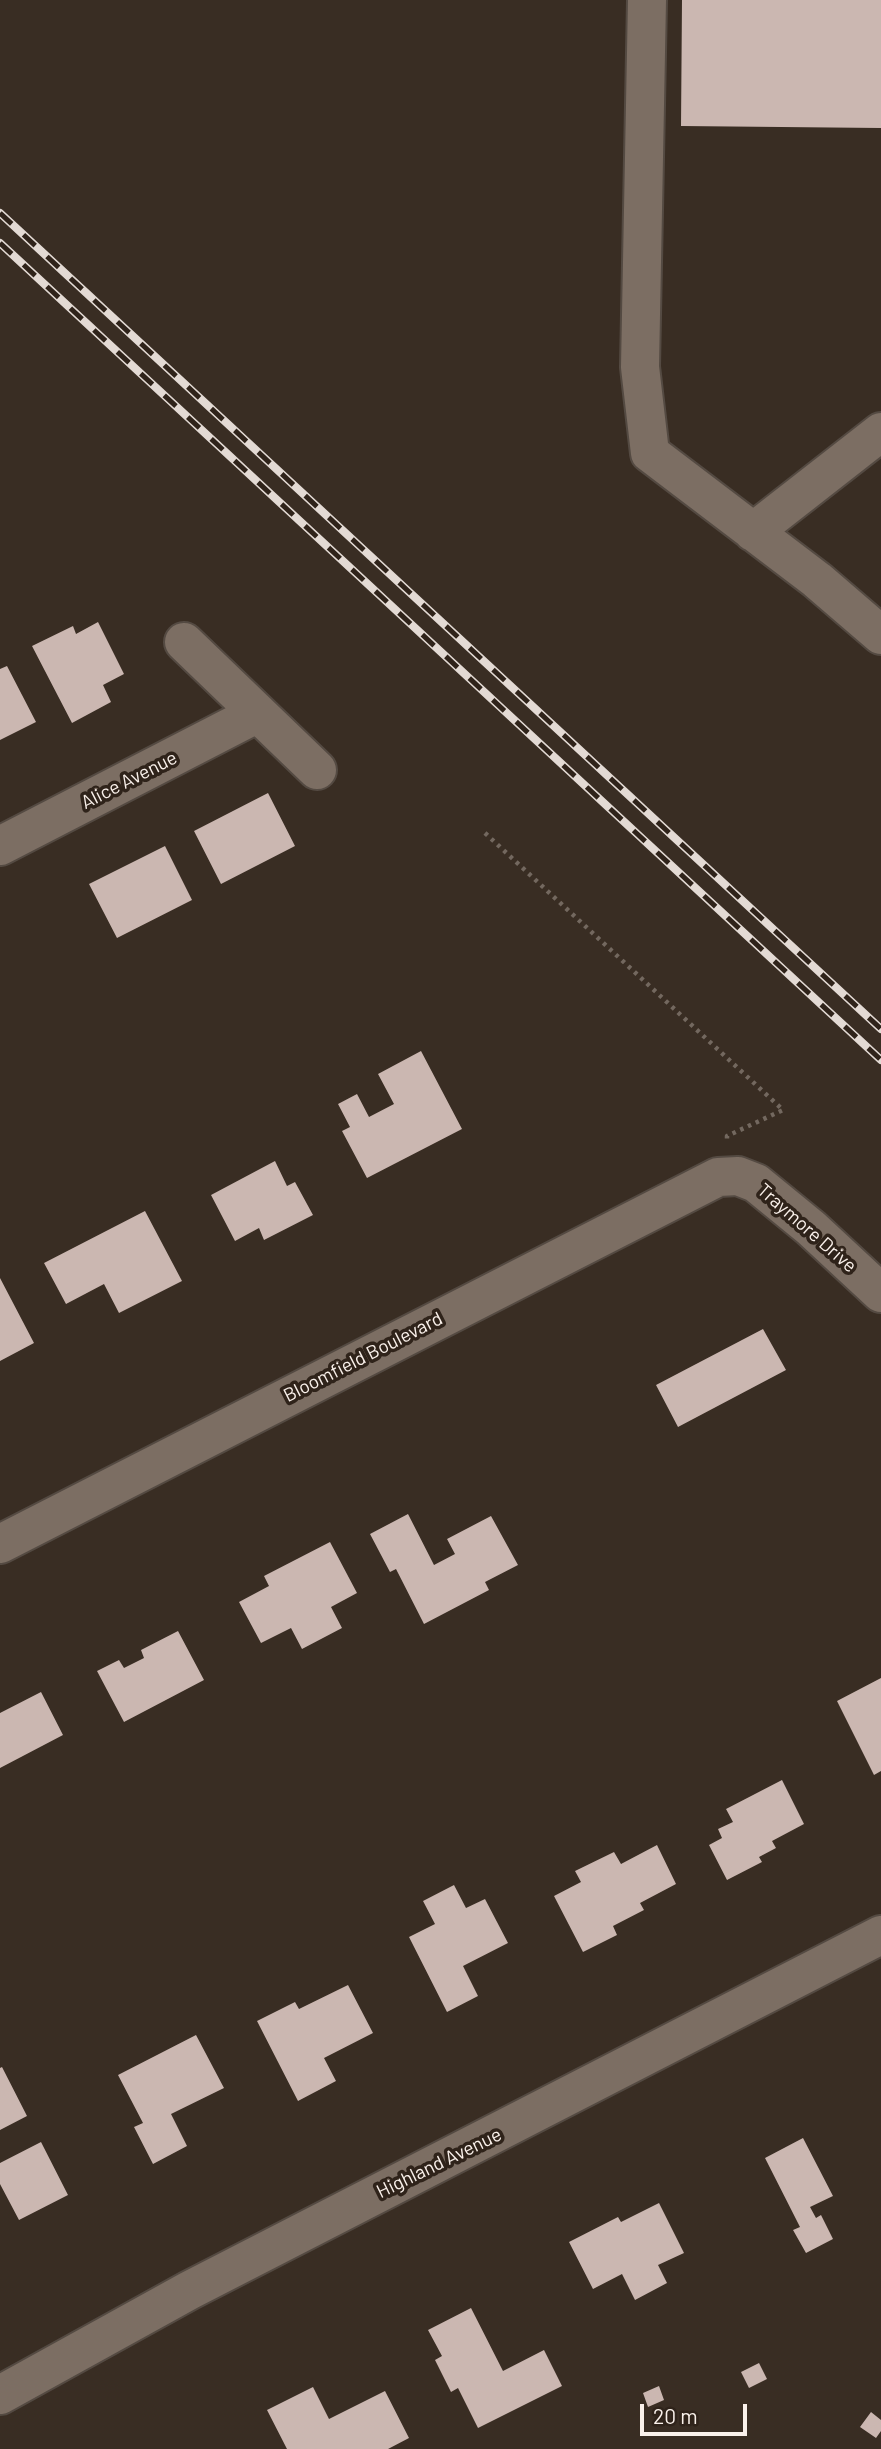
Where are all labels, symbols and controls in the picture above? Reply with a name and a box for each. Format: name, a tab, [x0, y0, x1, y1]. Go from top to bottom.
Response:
street label: Alice Avenue	[77, 746, 181, 814]
street label: Traymore Drive	[753, 1179, 861, 1277]
street label: Bloomfield Boulevard	[280, 1307, 446, 1407]
street label: Highland Avenue	[373, 2123, 505, 2203]
scale bar	[643, 2390, 750, 2434]
text: 20 m	[653, 2403, 698, 2428]

